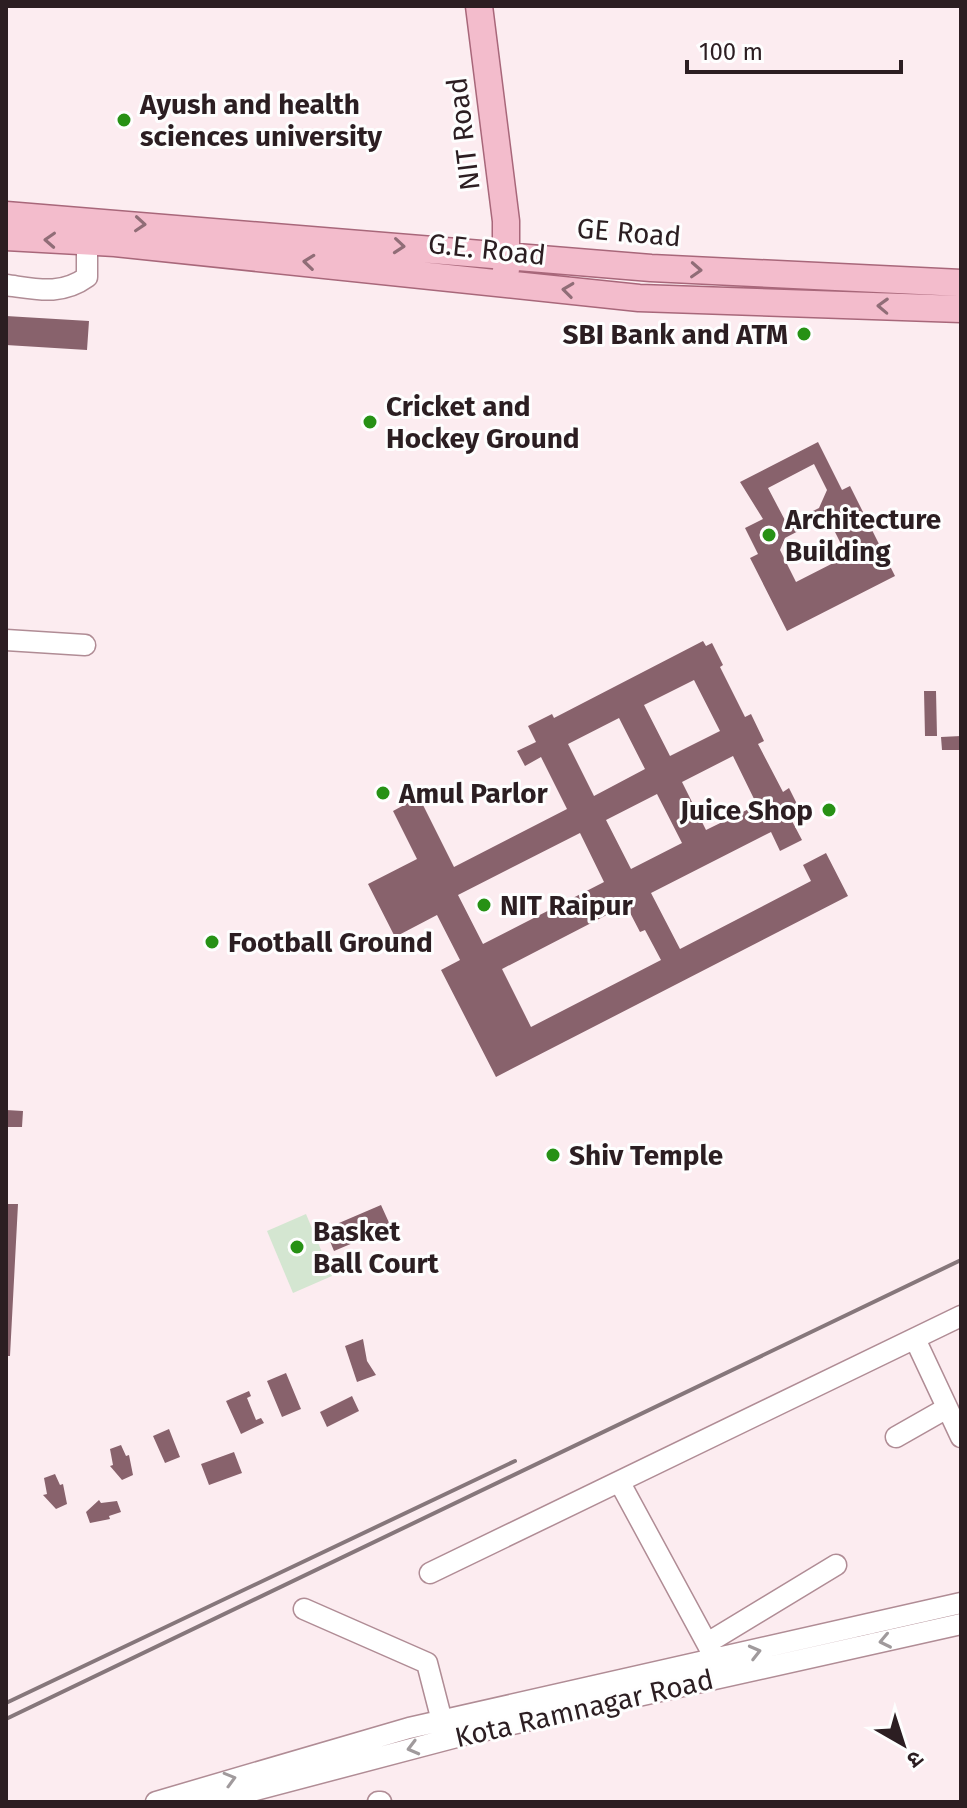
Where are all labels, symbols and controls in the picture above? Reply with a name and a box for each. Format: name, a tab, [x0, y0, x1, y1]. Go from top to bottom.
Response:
scale bar	[687, 24, 901, 74]
text: 100 m	[699, 38, 763, 66]
street label: NIT Road	[440, 75, 487, 192]
place label: Ayush and health sciences university	[139, 88, 383, 153]
marker: Ayush and health sciences university	[115, 111, 133, 129]
street label: GE Road	[575, 212, 683, 253]
one-way arrow	[134, 215, 147, 232]
street label: G.E. Road	[427, 227, 547, 272]
one-way arrow	[43, 231, 56, 248]
one-way arrow	[393, 237, 406, 254]
one-way arrow	[302, 254, 315, 271]
one-way arrow	[690, 261, 703, 278]
one-way arrow	[561, 282, 575, 299]
one-way arrow	[876, 297, 889, 315]
place label: SBI Bank and ATM	[562, 318, 788, 351]
marker: SBI Bank and ATM	[795, 325, 813, 343]
place label: Cricket and Hockey Ground	[386, 390, 580, 455]
marker: Cricket and Hockey Ground	[361, 413, 379, 431]
place label: Architecture Building	[784, 503, 941, 568]
marker: Architecture Building	[760, 526, 778, 544]
place label: Amul Parlor	[398, 777, 549, 810]
marker: Amul Parlor	[374, 784, 392, 802]
place label: Juice Shop	[679, 794, 813, 827]
marker: Juice Shop	[820, 801, 838, 819]
place label: NIT Raipur	[500, 889, 633, 922]
marker: NIT Raipur	[475, 896, 493, 914]
place label: Football Ground	[228, 926, 433, 959]
marker: Football Ground	[203, 933, 221, 951]
place label: Shiv Temple	[569, 1139, 723, 1172]
marker: Shiv Temple	[544, 1146, 562, 1164]
place label: Basket Ball Court	[313, 1215, 440, 1280]
marker: Basket Ball Court	[288, 1238, 306, 1256]
one-way arrow	[878, 1631, 891, 1648]
one-way arrow	[747, 1644, 761, 1661]
street label: Kota Ramnagar Road	[452, 1663, 717, 1754]
north arrow	[863, 1704, 943, 1784]
one-way arrow	[406, 1739, 420, 1756]
text: उ	[901, 1745, 929, 1774]
one-way arrow	[223, 1771, 237, 1788]

